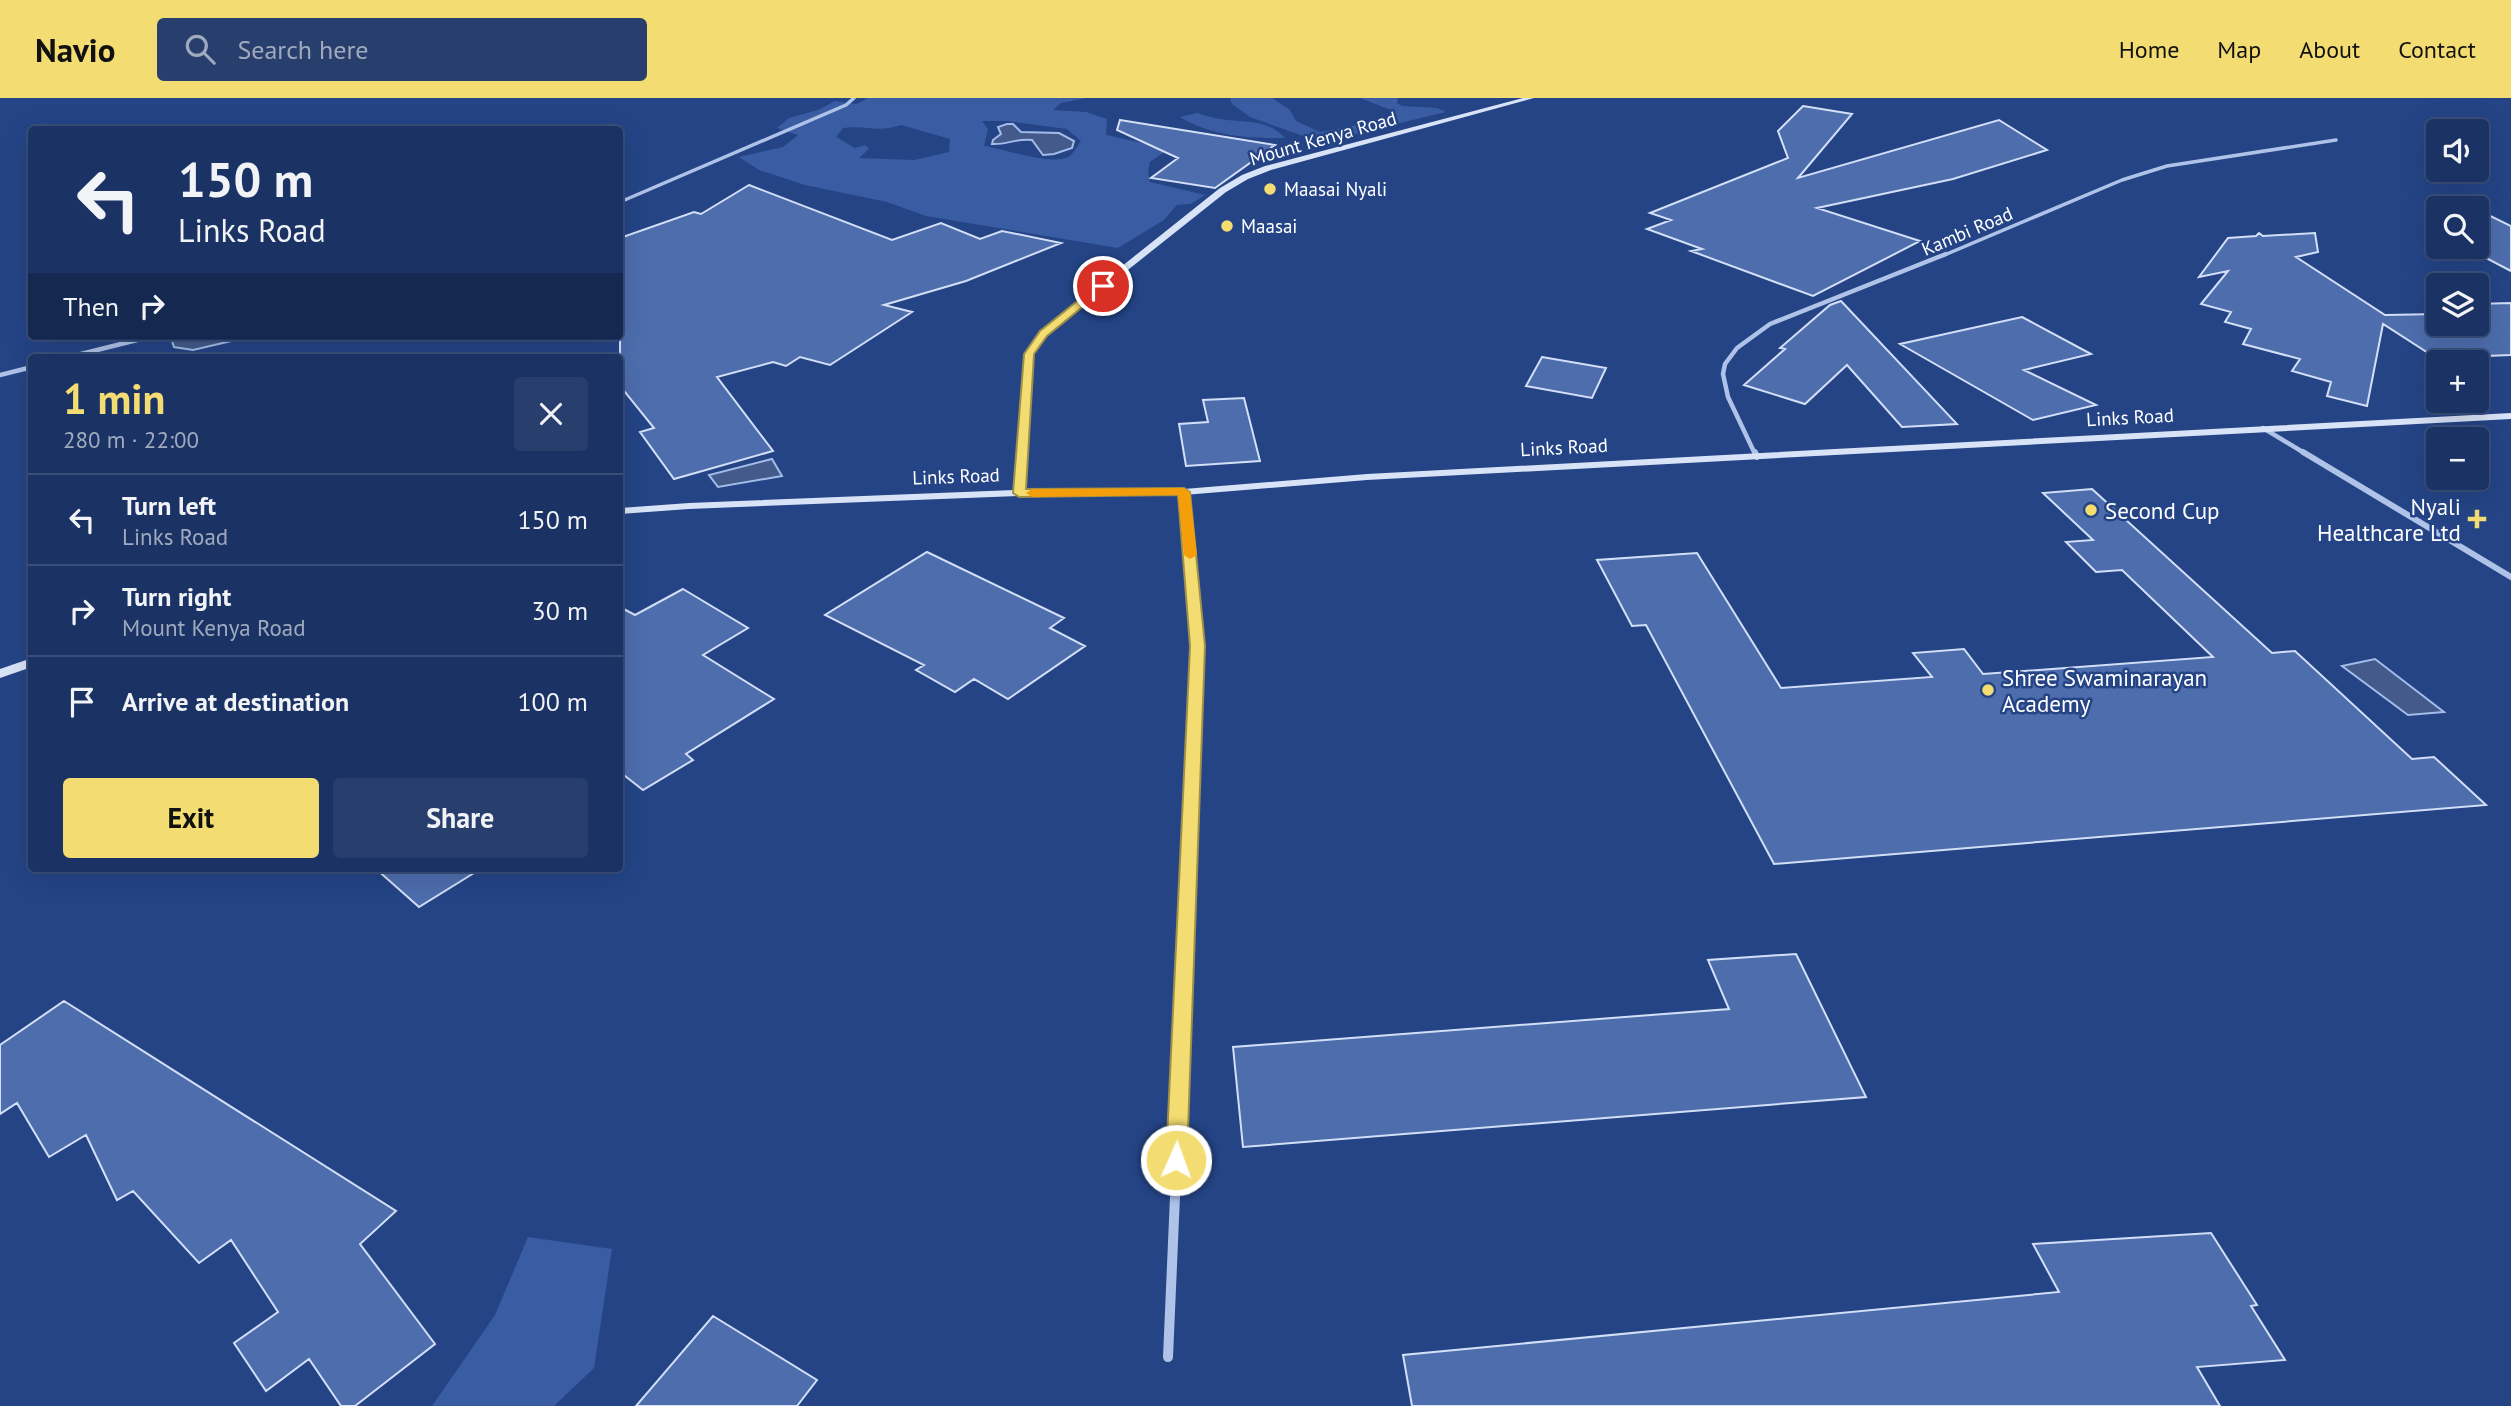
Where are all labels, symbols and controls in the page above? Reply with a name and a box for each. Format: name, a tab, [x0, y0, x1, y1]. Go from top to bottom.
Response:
search box	[157, 18, 647, 81]
text: Navio	[35, 28, 115, 71]
icon: search	[181, 30, 219, 68]
text: Search here	[237, 33, 369, 66]
text: Home	[2119, 34, 2179, 65]
text: Map	[2217, 34, 2261, 65]
text: About	[2299, 34, 2360, 65]
text: Contact	[2398, 34, 2476, 65]
street label: Mount Kenya Road	[1247, 106, 1399, 170]
map controls	[2426, 119, 2489, 490]
button: sound	[2426, 119, 2489, 182]
text: 150 m	[178, 147, 313, 211]
icon: left	[63, 154, 154, 245]
place label: Maasai Nyali	[1284, 177, 1387, 201]
marker: Maasai Nyali	[1262, 181, 1278, 197]
button: search	[2426, 196, 2489, 259]
street label: Kambi Road	[1918, 201, 2016, 261]
text: Links Road	[178, 209, 326, 251]
place label: Maasai	[1241, 214, 1297, 238]
marker: Maasai	[1219, 218, 1235, 234]
pin	[1073, 256, 1133, 316]
icon: arrive	[1084, 267, 1122, 305]
button: layers	[2426, 273, 2489, 336]
icon: right	[133, 287, 171, 325]
text: Then	[63, 290, 119, 323]
button: +	[2426, 350, 2489, 413]
text: 1 min	[63, 371, 165, 426]
button: close	[514, 377, 588, 451]
street label: Links Road	[2086, 403, 2174, 431]
text: 280 m · 22:00	[63, 425, 199, 454]
button: −	[2426, 427, 2489, 490]
street label: Links Road	[1520, 433, 1608, 461]
street label: Links Road	[912, 462, 1000, 490]
text: Turn left	[122, 489, 216, 522]
place label: Nyali Healthcare Ltd	[2317, 492, 2461, 547]
place label: Second Cup	[2105, 496, 2220, 525]
icon: left	[63, 501, 101, 539]
marker: Second Cup	[2083, 502, 2099, 518]
text: 150 m	[517, 503, 588, 536]
marker: Nyali Healthcare Ltd	[2467, 509, 2487, 529]
text: Links Road	[122, 522, 228, 551]
text: Turn right	[122, 580, 231, 613]
icon: right	[63, 592, 101, 630]
text: 30 m	[532, 594, 588, 627]
text: Mount Kenya Road	[122, 613, 306, 642]
place label: Shree Swaminarayan Academy	[2002, 663, 2207, 718]
marker: Shree Swaminarayan Academy	[1980, 682, 1996, 698]
icon: arrive	[63, 683, 101, 721]
text: Arrive at destination	[122, 685, 349, 718]
text: 100 m	[517, 685, 588, 718]
button: Exit	[63, 778, 319, 858]
button: Share	[333, 778, 588, 858]
position arrow	[1139, 1123, 1213, 1197]

